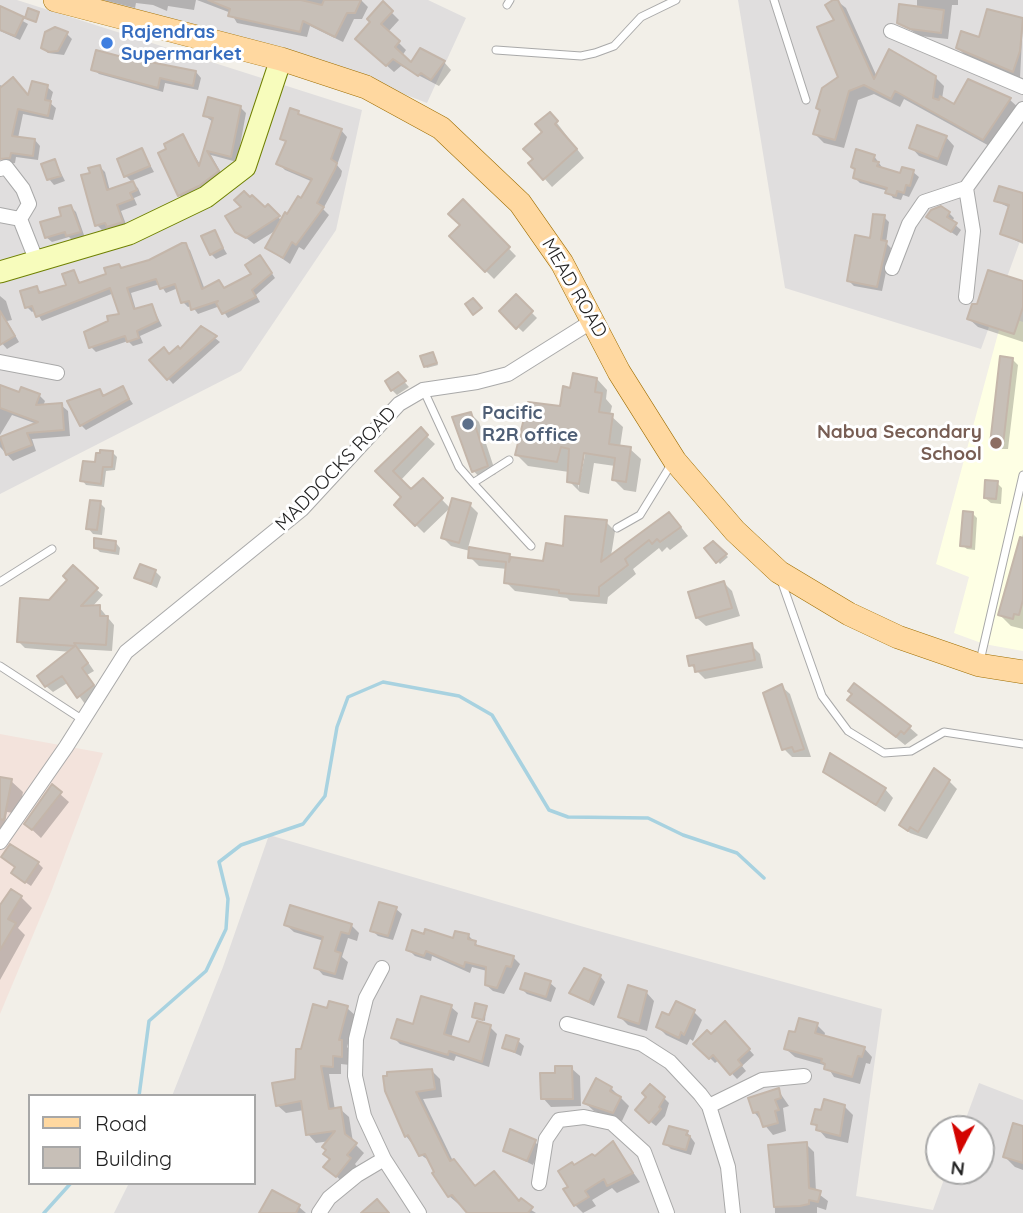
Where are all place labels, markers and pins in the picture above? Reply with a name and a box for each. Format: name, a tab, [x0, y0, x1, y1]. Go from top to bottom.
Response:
place label: Rajendras Supermarket	[121, 21, 242, 65]
marker: Rajendras Supermarket	[99, 35, 115, 51]
place label: Pacific R2R office	[482, 402, 578, 446]
marker: Pacific R2R office	[460, 416, 476, 432]
place label: Nabua Secondary School	[817, 421, 982, 465]
marker: Nabua Secondary School	[988, 435, 1004, 451]

